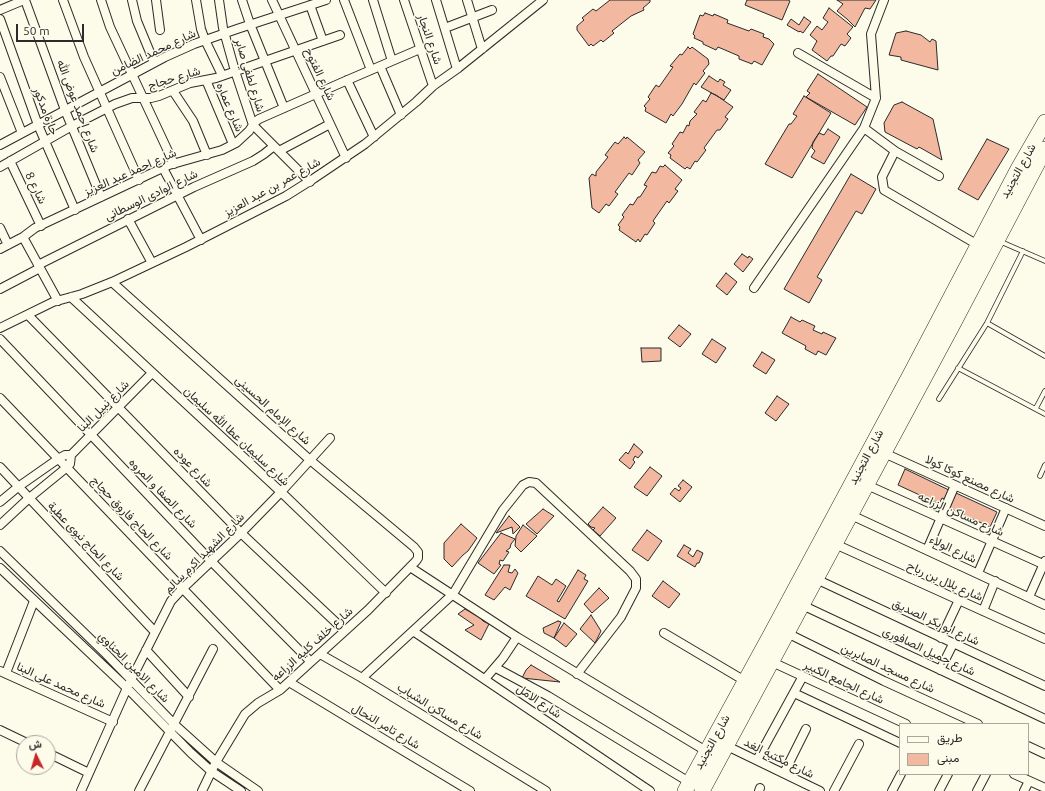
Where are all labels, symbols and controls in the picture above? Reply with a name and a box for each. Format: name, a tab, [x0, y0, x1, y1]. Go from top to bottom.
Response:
street label: شارع النجار	[415, 12, 445, 66]
scale bar	[18, 16, 86, 42]
text: 50 m	[23, 24, 50, 37]
street label: شارع محمد الضامن	[108, 26, 198, 78]
street label: شارع لطفي صابر	[232, 36, 268, 114]
street label: شارع الفتوح	[301, 45, 339, 103]
street label: شارع احمد عوض الله	[54, 58, 102, 154]
street label: شارع حجاج	[146, 63, 202, 93]
street label: شارع عماره	[213, 80, 247, 134]
street label: حارة مدكور	[30, 85, 62, 137]
street label: شارع التجنيد	[997, 141, 1039, 201]
street label: شارع احمد عبد العزيز	[81, 145, 179, 199]
street label: شارع عمر بن عبد العزيز	[221, 154, 323, 220]
street label: شارع الوادى الوسطانى	[102, 166, 200, 224]
street label: شارع 8	[22, 170, 50, 206]
street label: شارع الإمام الحسينى	[232, 372, 314, 448]
street label: شارع نبيل البنا	[74, 377, 132, 435]
street label: شارع سليمان عطا الله سليمان	[181, 383, 293, 489]
street label: شارع التجنيد	[845, 427, 887, 487]
street label: شارع عوده	[171, 444, 215, 490]
street label: شارع مصنع كوكا كولا	[923, 452, 1017, 506]
street label: شارع الصفا و المروه	[126, 455, 200, 531]
street label: شارع الحاج فاروق حجاج	[88, 473, 176, 563]
street label: شارع مساكن الزراعه	[916, 489, 1006, 539]
street label: شارع الحاج نبوى عطية	[45, 498, 127, 584]
street label: شارع الشهيد اكرم سالم	[161, 510, 247, 596]
street label: شارع الولاء	[927, 532, 979, 566]
street label: شارع بلال بن رباح	[905, 558, 985, 604]
street label: شارع ابو بكر الصديق	[890, 596, 982, 648]
street label: شارع خلف كليه الزراعه	[268, 604, 356, 684]
street label: شارع جميل الصافورى	[880, 623, 978, 679]
street label: شارع الامين الحناوي	[96, 629, 172, 705]
street label: شارع مسجد الصابرين	[839, 640, 937, 696]
street label: شارع الجامع الكبير	[802, 657, 886, 707]
street label: شارع محمد على البنا	[14, 659, 108, 711]
street label: شارع مساكن الشباب	[395, 680, 485, 742]
street label: شارع الامل	[514, 681, 564, 721]
street label: شارع تامر النحال	[349, 700, 423, 752]
street label: شارع التجنيد	[691, 712, 733, 772]
legend	[899, 723, 1029, 775]
text: طريق	[937, 731, 962, 744]
north arrow	[16, 735, 56, 775]
street label: شارع مكتبه الغد	[742, 735, 816, 781]
text: ش	[28, 737, 42, 751]
text: مبنى	[937, 751, 959, 764]

